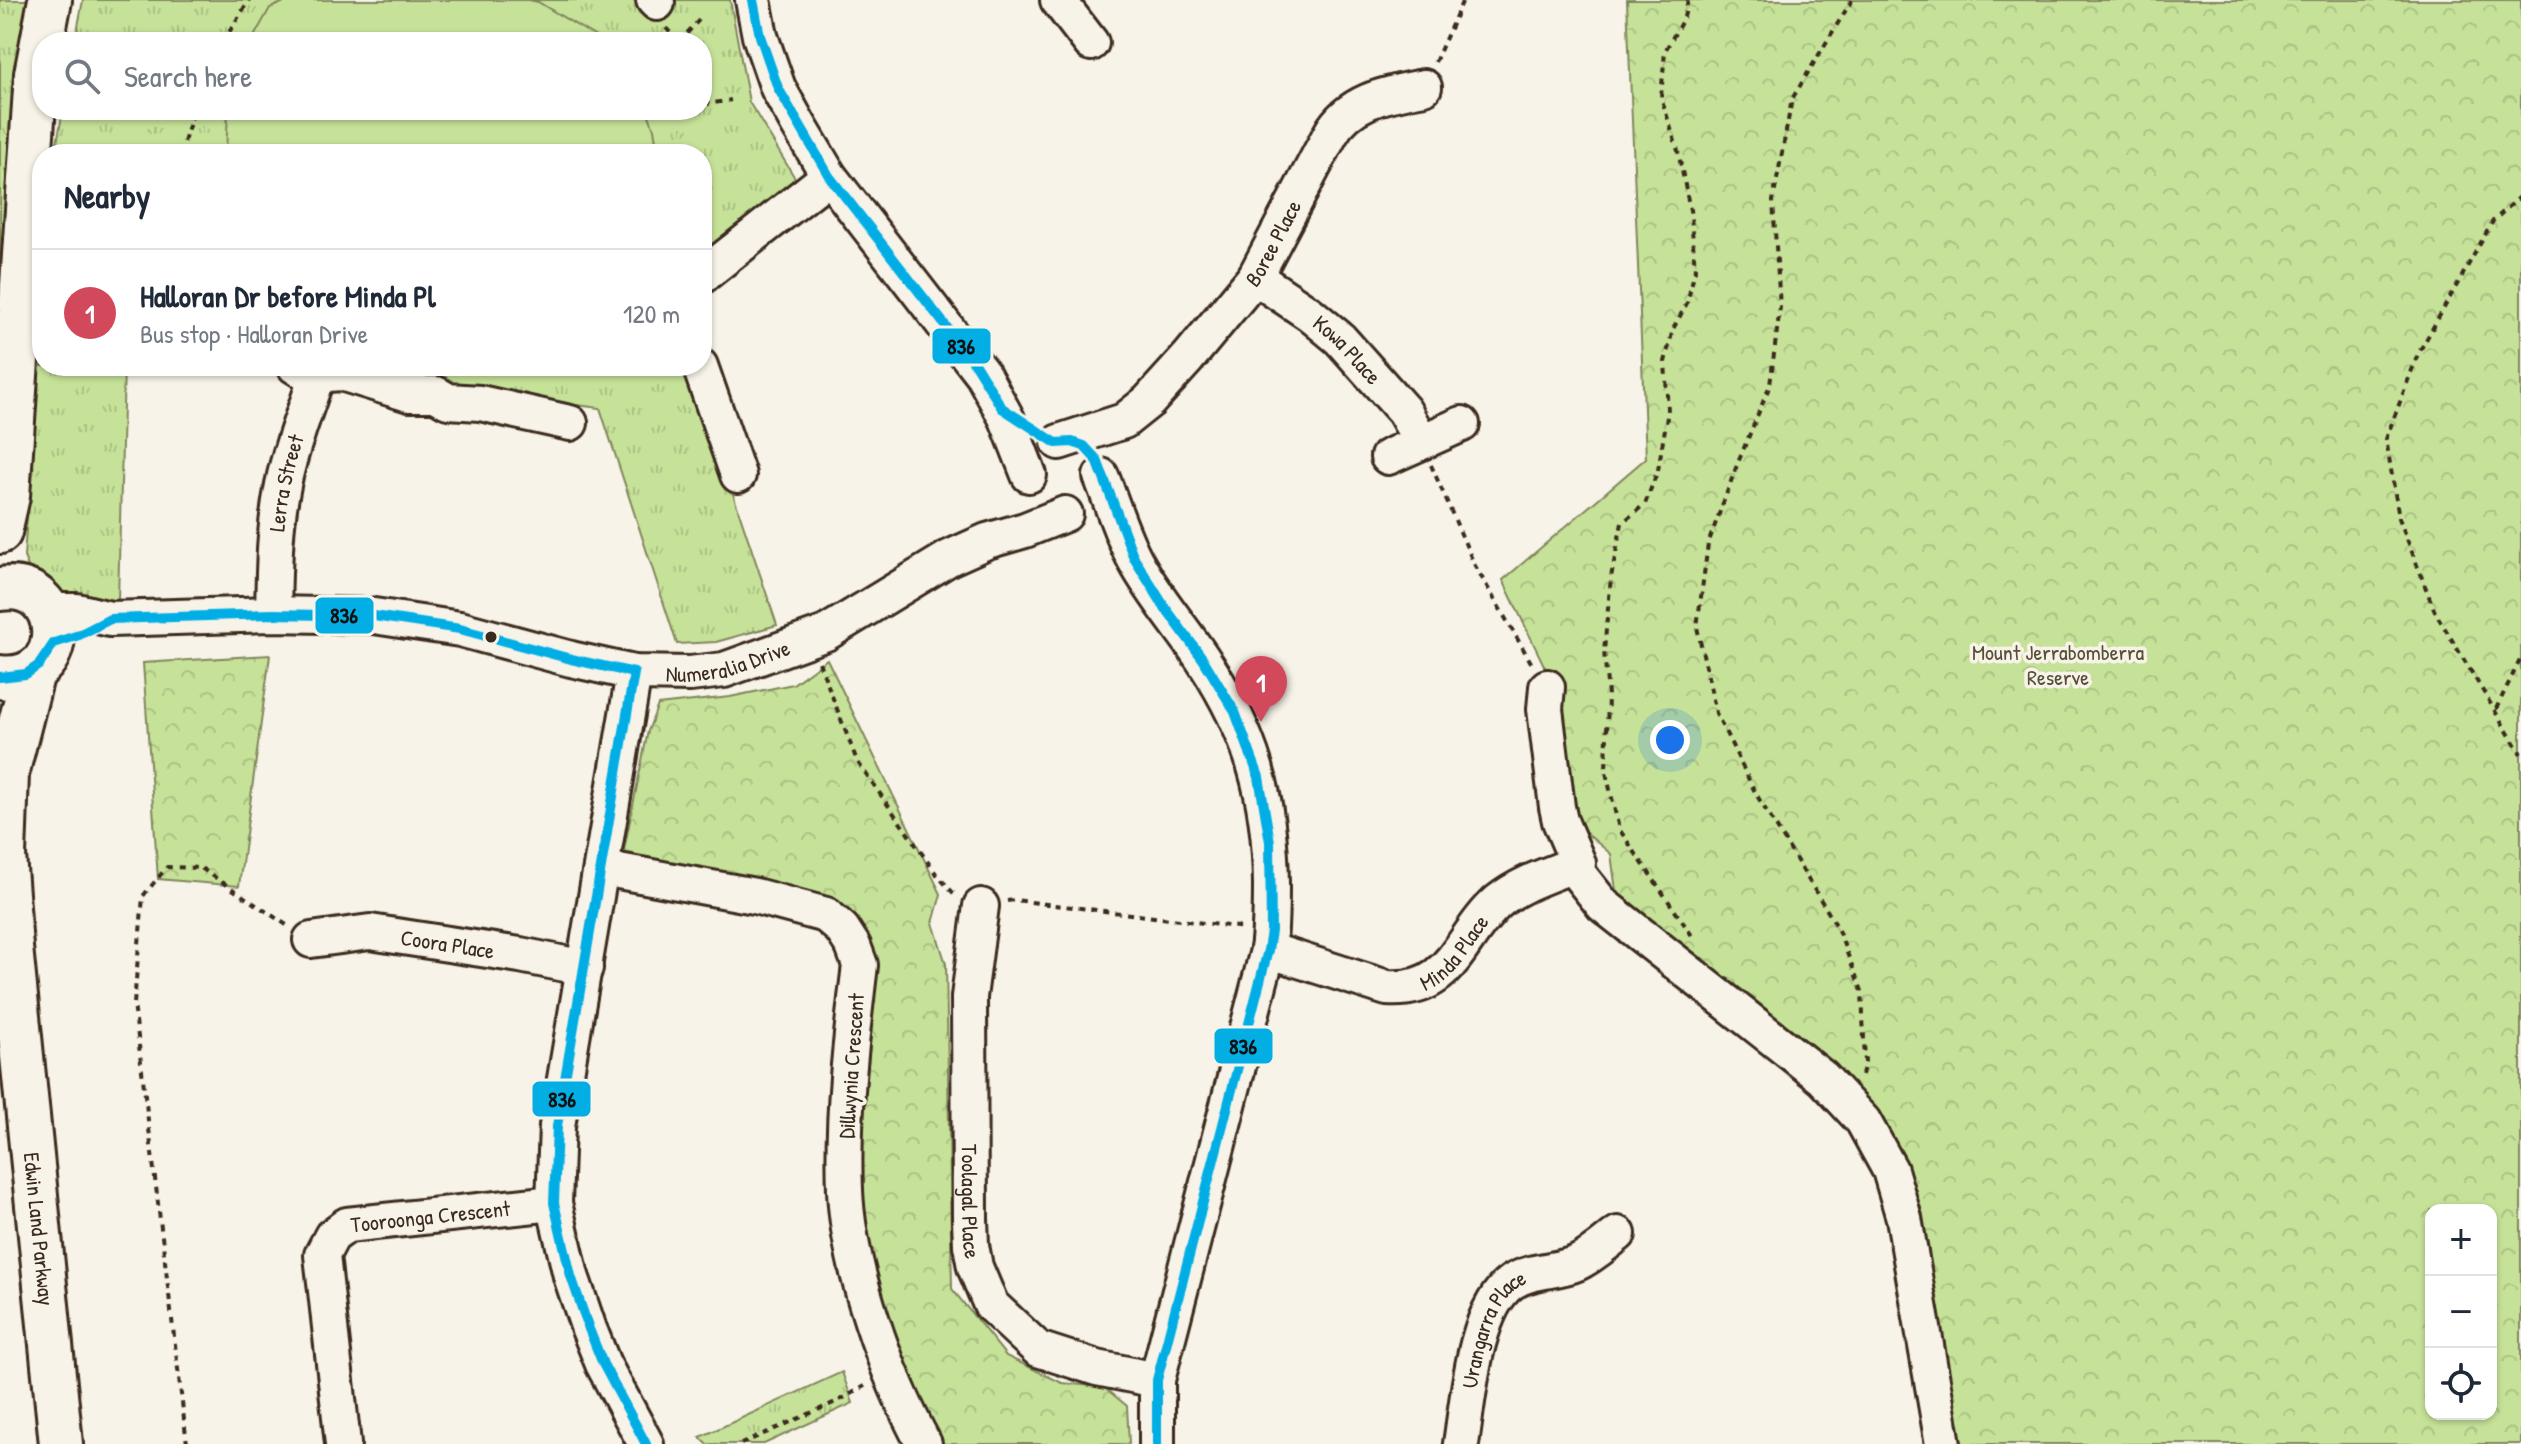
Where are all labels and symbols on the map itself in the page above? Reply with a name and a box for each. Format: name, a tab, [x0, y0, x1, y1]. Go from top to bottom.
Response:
street label: Boree Place	[1238, 194, 1308, 293]
street label: Kowa Place	[1307, 308, 1389, 391]
line badge: 836	[931, 327, 992, 365]
text: 836	[947, 331, 975, 361]
street label: Lerra Street	[261, 430, 311, 533]
line badge: 836	[314, 596, 375, 635]
text: 836	[330, 600, 358, 630]
unlabelled marker	[483, 629, 499, 645]
street label: Numeralia Drive	[666, 632, 794, 689]
park label: Mount Jerrabomberra Reserve	[1972, 637, 2144, 692]
pin: 1	[1235, 656, 1287, 722]
your location	[1650, 720, 1690, 760]
street label: Minda Place	[1415, 908, 1495, 998]
street label: Coora Place	[399, 922, 497, 966]
street label: Dillwynia Crescent	[831, 992, 871, 1140]
line badge: 836	[1213, 1027, 1274, 1065]
text: 836	[1229, 1031, 1257, 1061]
line badge: 836	[531, 1080, 592, 1118]
text: 836	[548, 1084, 576, 1114]
street label: Toolagal Place	[955, 1144, 988, 1261]
street label: Edwin Land Parkway	[17, 1151, 62, 1307]
street label: Tooroonga Crescent	[349, 1193, 512, 1240]
street label: Urangarra Place	[1454, 1262, 1530, 1390]

